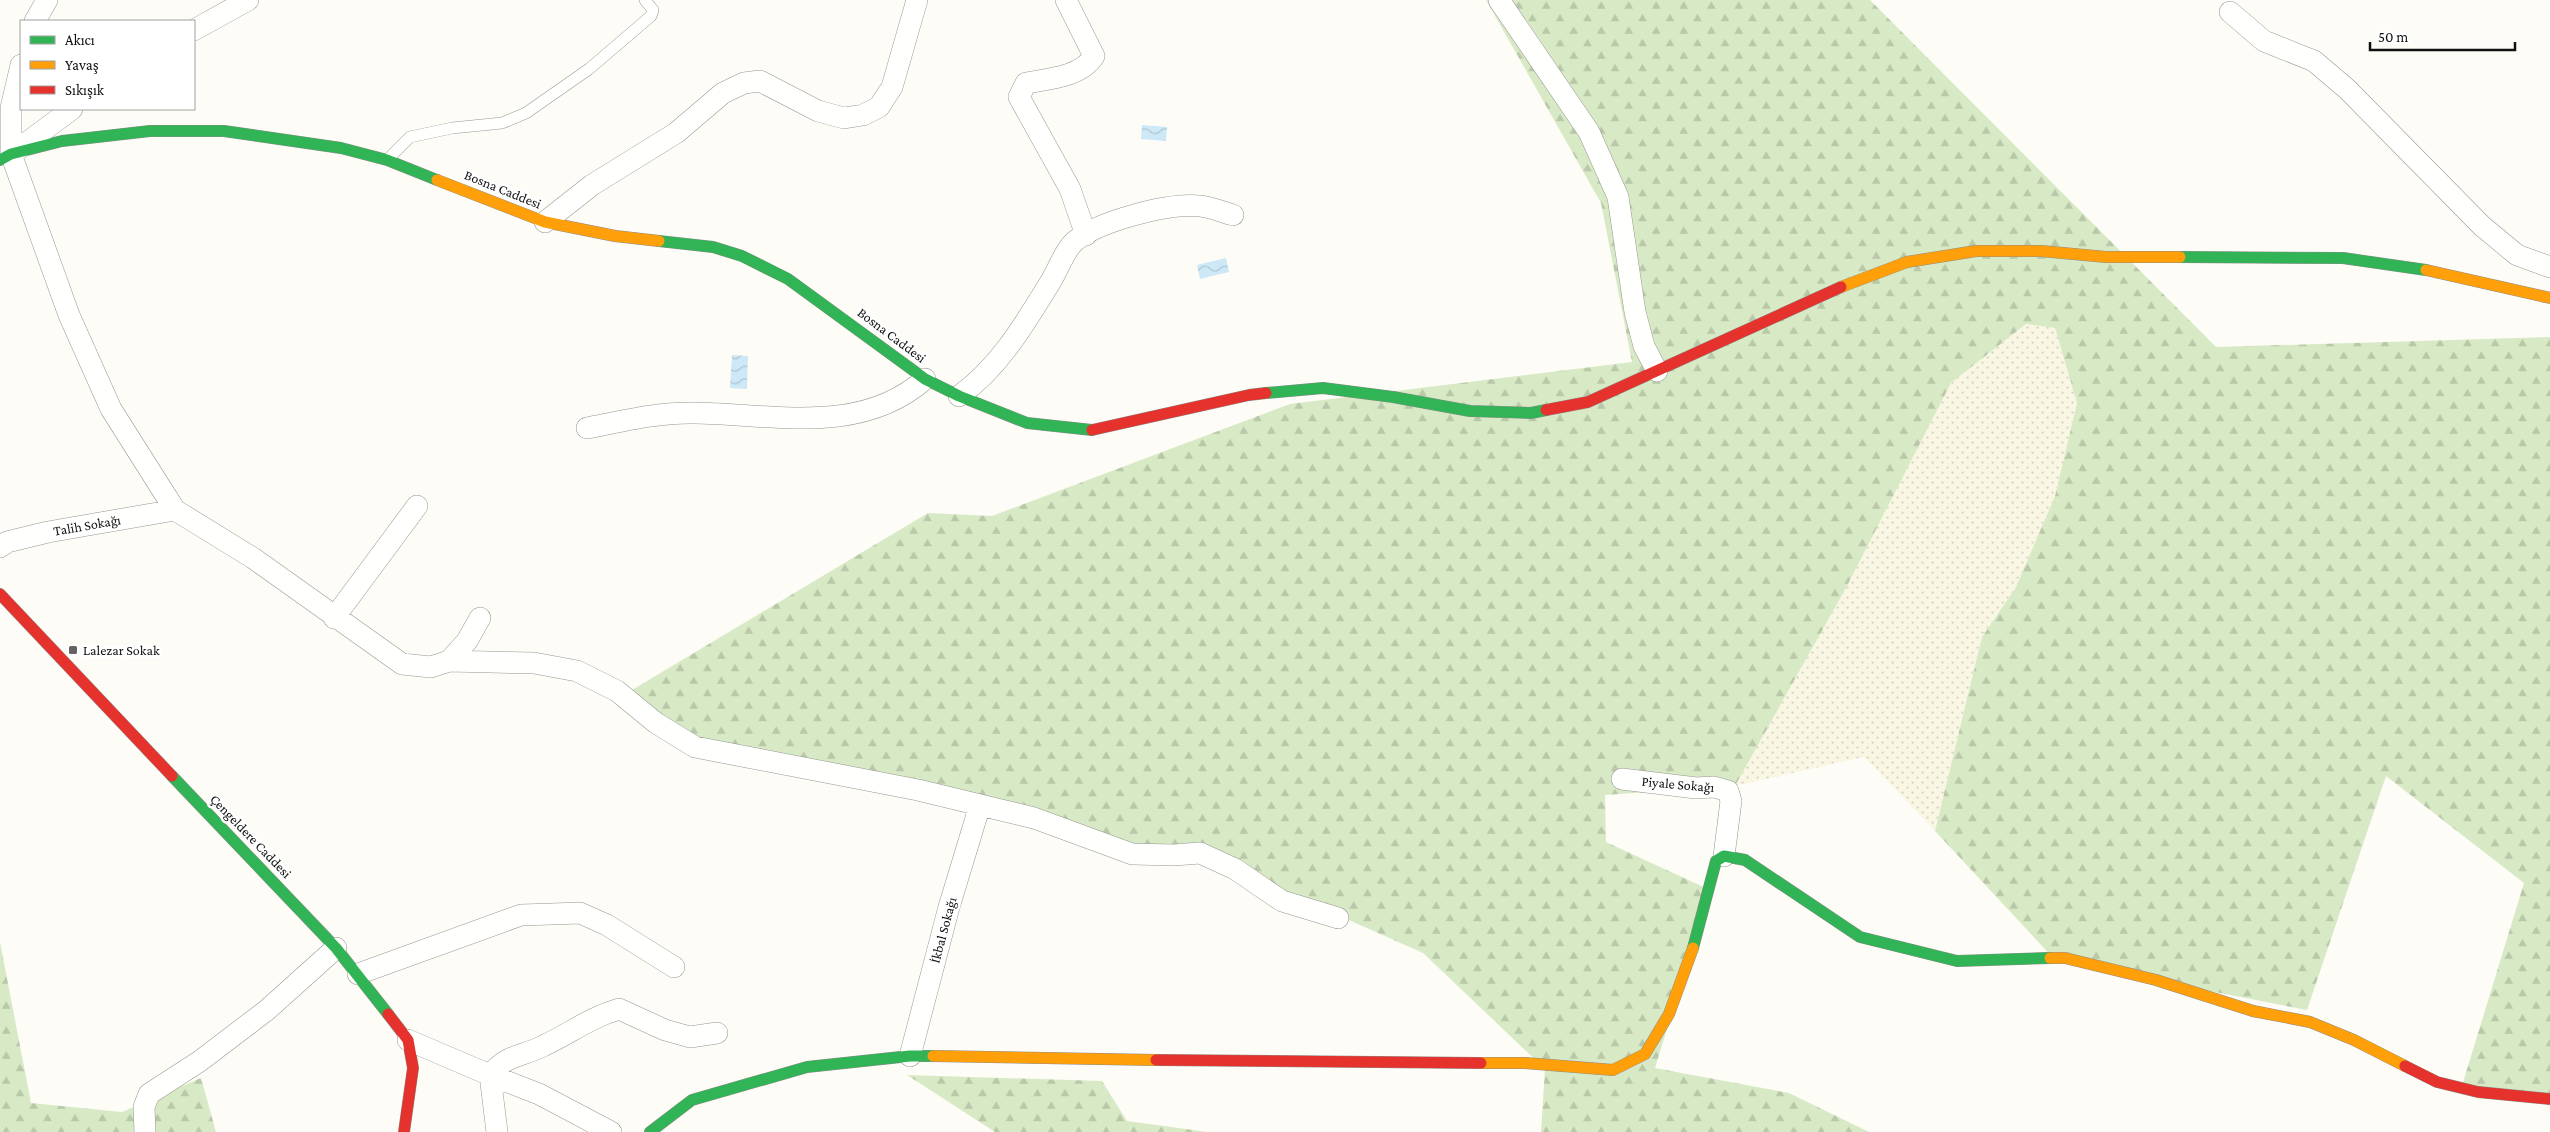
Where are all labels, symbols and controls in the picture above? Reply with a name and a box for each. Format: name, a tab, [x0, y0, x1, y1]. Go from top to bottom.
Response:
legend	[20, 20, 195, 110]
scale bar	[2370, 20, 2515, 52]
text: 50 m	[2378, 29, 2408, 45]
text: Akıcı	[65, 32, 95, 48]
text: Yavaş	[65, 57, 99, 74]
text: Sıkışık	[65, 82, 105, 99]
street label: Bosna Caddesi	[462, 166, 544, 212]
street label: Bosna Caddesi	[855, 304, 930, 366]
street label: Talih Sokağı	[52, 511, 122, 539]
place label: Lalezar Sokak	[83, 642, 160, 658]
marker: Lalezar Sokak	[67, 644, 79, 656]
street label: Piyale Sokağı	[1641, 773, 1715, 795]
street label: Çengeldere Caddesi	[207, 791, 295, 881]
street label: İkbal Sokağı	[926, 895, 960, 965]

